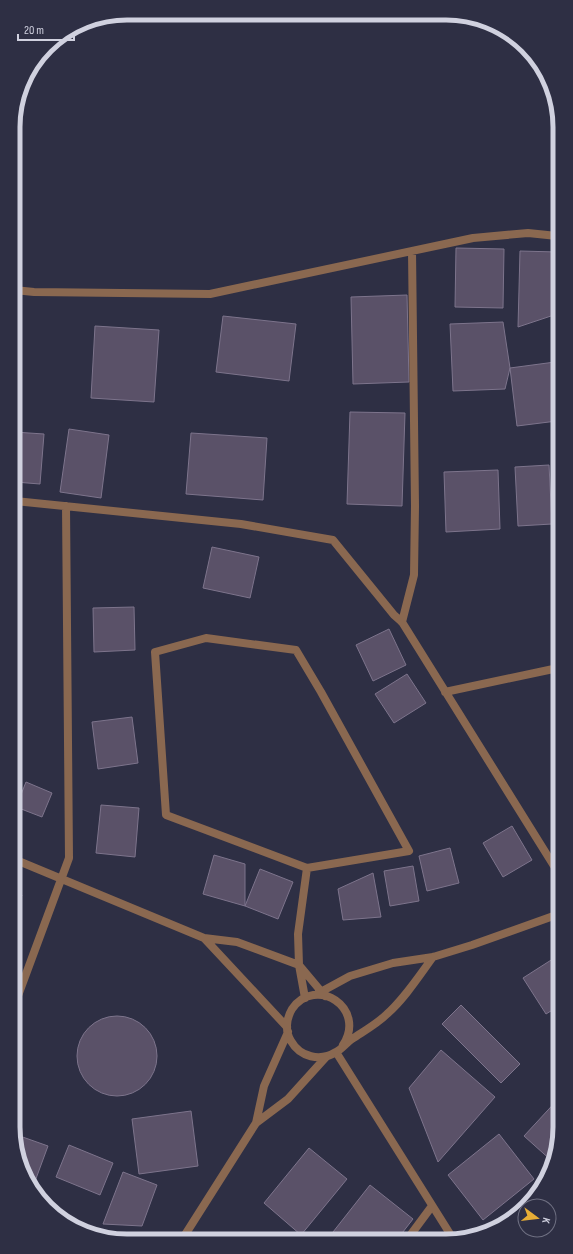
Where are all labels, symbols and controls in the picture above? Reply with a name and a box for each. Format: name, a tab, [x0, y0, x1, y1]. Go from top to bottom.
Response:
scale bar	[18, 16, 74, 42]
text: 20 m	[24, 23, 44, 38]
north arrow	[517, 1198, 557, 1238]
text: K	[539, 1216, 553, 1225]

